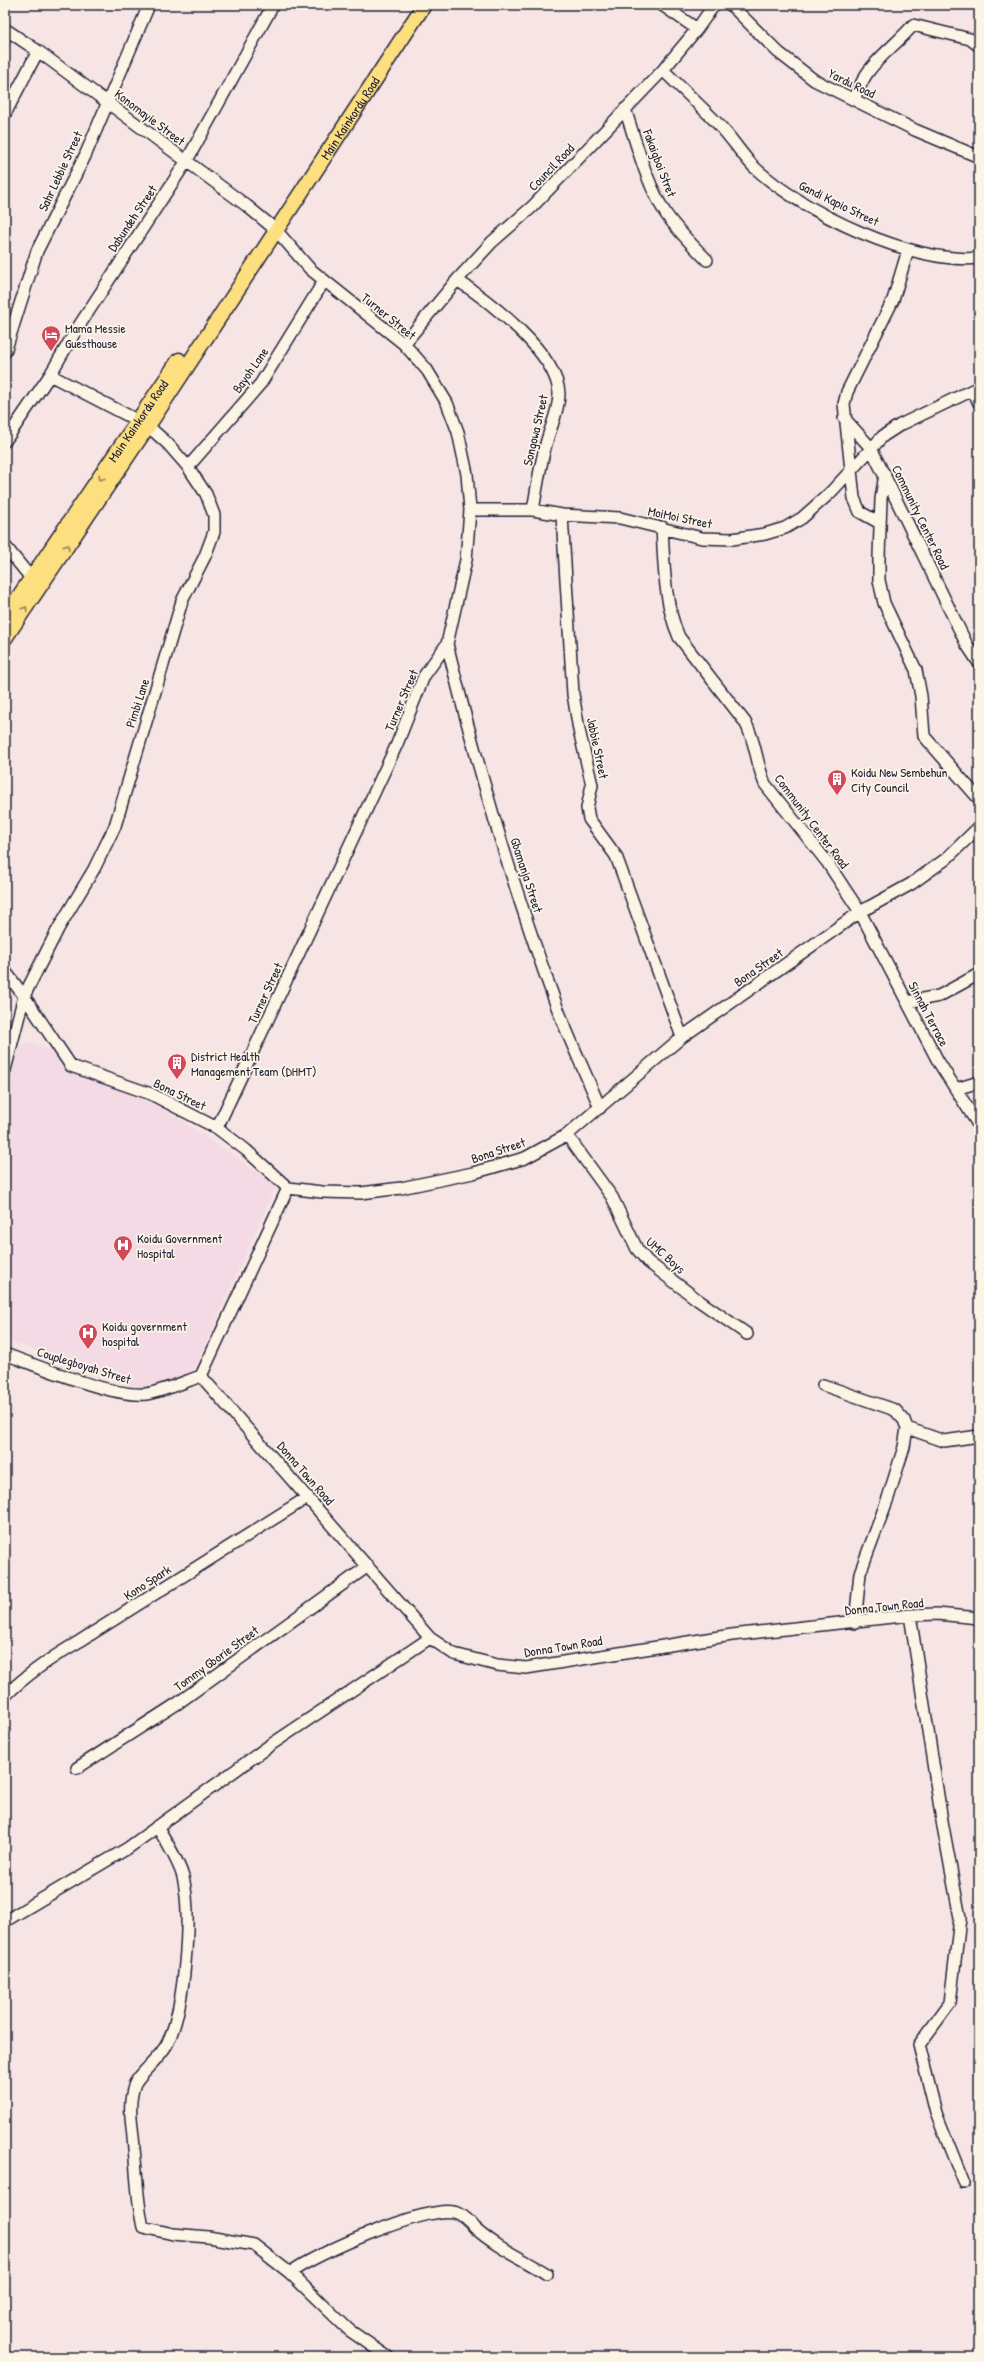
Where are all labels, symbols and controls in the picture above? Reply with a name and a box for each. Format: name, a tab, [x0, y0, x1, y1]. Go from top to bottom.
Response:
street label: Yardu Road	[825, 64, 879, 102]
street label: Main Kainkordu Road	[316, 73, 384, 163]
street label: Konomayie Street	[111, 85, 189, 150]
street label: Fakaigboi Stret	[639, 126, 681, 200]
street label: Sahr Lebbie Street	[34, 127, 87, 214]
street label: Council Road	[524, 139, 578, 195]
street label: Gandi Kapio Street	[796, 176, 883, 230]
street label: Dabundeh Street	[103, 181, 161, 255]
street label: Turner Street	[358, 288, 421, 344]
place label: Mama Messie Guesthouse	[65, 319, 126, 352]
hotel icon: Mama Messie Guesthouse	[40, 324, 62, 352]
street label: Bayoh Lane	[228, 344, 272, 396]
street label: Main Kainkordu Road	[104, 376, 172, 465]
street label: Songowa Street	[518, 392, 552, 467]
street label: Community Center Road	[888, 462, 954, 572]
one-way arrow	[98, 474, 105, 481]
street label: MoiMoi Street	[646, 501, 714, 533]
one-way arrow	[62, 544, 70, 551]
one-way arrow	[20, 606, 27, 613]
street label: Turner Street	[380, 666, 422, 734]
street label: Pimbi Lane	[121, 676, 153, 730]
street label: Jabbie Street	[583, 716, 613, 781]
place label: Koidu New Sembehun City Council	[851, 763, 947, 796]
building icon: Koidu New Sembehun City Council	[826, 768, 848, 796]
street label: Community Center Road	[770, 770, 854, 872]
street label: Gbamanja Street	[506, 835, 548, 915]
street label: Bona Street	[730, 943, 787, 990]
street label: Turner Street	[243, 959, 287, 1027]
street label: Sinnah Terrace	[904, 979, 954, 1049]
place label: District Health Management Team (DHMT)	[191, 1047, 316, 1080]
building icon: District Health Management Team (DHMT)	[166, 1052, 188, 1080]
street label: Bona Street	[151, 1074, 210, 1115]
street label: Bona Street	[469, 1133, 528, 1167]
place label: Koidu Government Hospital	[137, 1229, 223, 1262]
street label: UMC Boys	[642, 1232, 690, 1278]
hospital icon: Koidu Government Hospital	[112, 1234, 134, 1262]
place label: Koidu government hospital	[102, 1317, 187, 1350]
hospital icon: Koidu government hospital	[77, 1322, 99, 1350]
street label: Couplegboyah Street	[35, 1342, 134, 1388]
street label: Donna Town Road	[273, 1437, 339, 1509]
street label: Kono Spark	[120, 1560, 175, 1604]
street label: Donna Town Road	[844, 1593, 924, 1619]
street label: Tommy Gborie Street	[170, 1621, 262, 1695]
street label: Donna Town Road	[523, 1631, 603, 1661]

